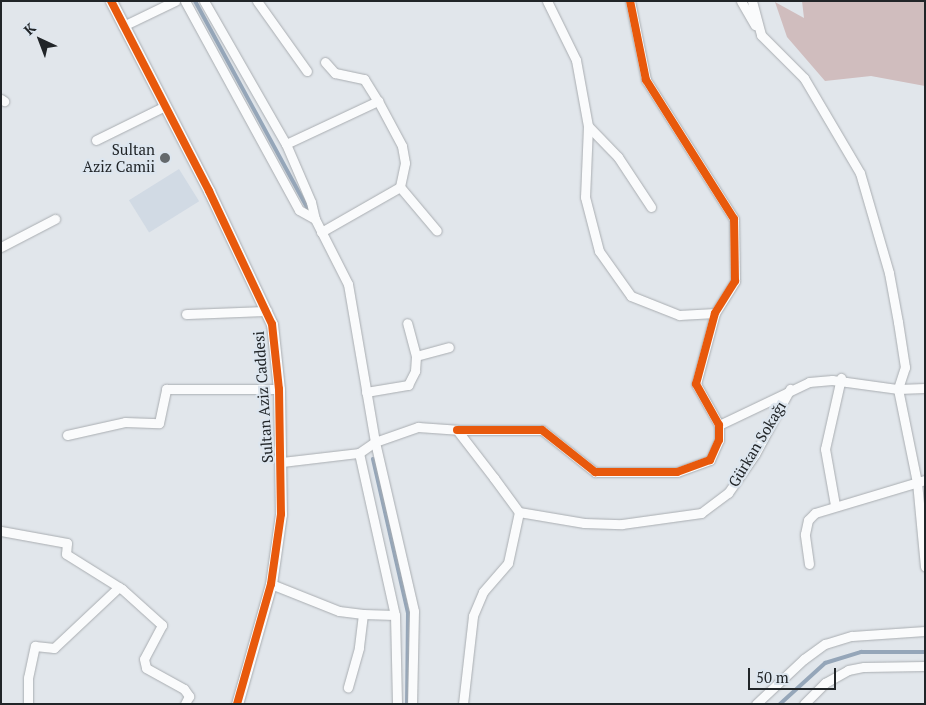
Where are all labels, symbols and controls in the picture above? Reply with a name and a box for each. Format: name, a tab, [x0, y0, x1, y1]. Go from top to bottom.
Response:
north arrow	[15, 15, 65, 65]
text: K	[19, 18, 40, 39]
place label: Sultan Aziz Camii	[83, 140, 155, 175]
marker: Sultan Aziz Camii	[159, 152, 171, 164]
street label: Sultan Aziz Caddesi	[249, 330, 277, 464]
street label: Gürkan Sokağı	[724, 398, 790, 490]
scale bar	[751, 658, 838, 690]
text: 50 m	[756, 667, 789, 687]

